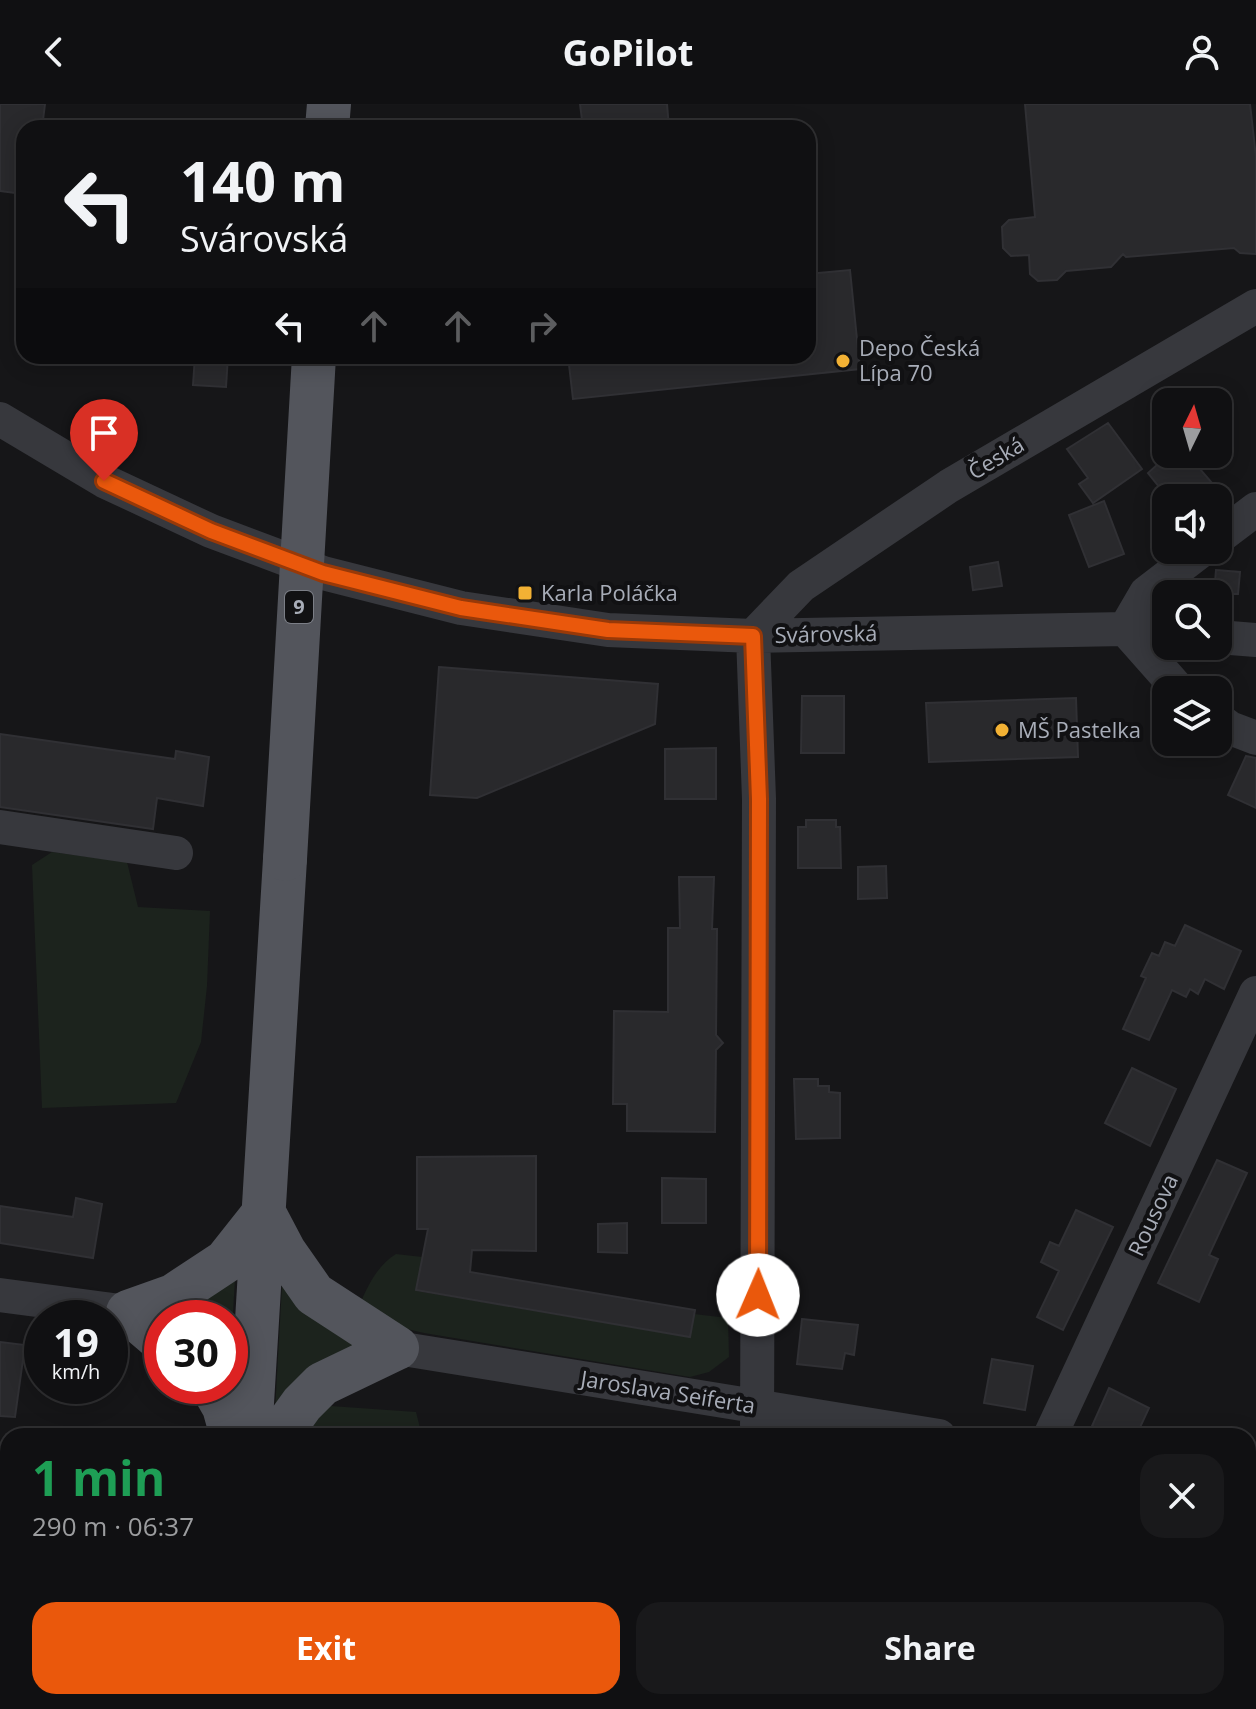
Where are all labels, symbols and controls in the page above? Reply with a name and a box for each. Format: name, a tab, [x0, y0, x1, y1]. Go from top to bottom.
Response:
text: GoPilot	[563, 28, 693, 77]
icon: back	[32, 30, 76, 74]
icon: person	[1180, 30, 1224, 74]
text: 140 m	[180, 142, 346, 218]
icon: left	[48, 152, 152, 256]
text: Svárovská	[180, 214, 348, 263]
icon: left	[268, 304, 312, 348]
icon: ahead	[352, 304, 396, 348]
icon: ahead	[436, 304, 480, 348]
icon: right	[520, 304, 564, 348]
place label: Depo Česká Lípa 70	[859, 332, 980, 387]
marker: Depo Česká Lípa 70	[834, 352, 852, 370]
north arrow	[1152, 388, 1232, 468]
map controls	[1152, 388, 1232, 756]
pin	[70, 399, 138, 481]
icon: arrive	[82, 411, 126, 455]
street label: Česká	[962, 429, 1029, 486]
button: sound	[1152, 484, 1232, 564]
place label: Karla Poláčka	[541, 577, 678, 607]
button: search	[1152, 580, 1232, 660]
marker: Karla Poláčka	[516, 584, 534, 602]
road number: 9	[285, 591, 313, 623]
street label: Svárovská	[774, 617, 878, 649]
button: layers	[1152, 676, 1232, 756]
place label: MŠ Pastelka	[1018, 714, 1141, 744]
marker: MŠ Pastelka	[993, 721, 1011, 739]
street label: Rousova	[1120, 1169, 1184, 1260]
position arrow	[716, 1253, 800, 1337]
speed limit sign: 30	[144, 1300, 248, 1404]
text: 19	[53, 1314, 99, 1369]
text: km/h	[52, 1358, 100, 1385]
street label: Jaroslava Seiferta	[577, 1362, 758, 1420]
text: 1 min	[32, 1445, 165, 1510]
button: close	[1140, 1454, 1224, 1538]
text: 290 m · 06:37	[32, 1508, 194, 1544]
button: Exit	[32, 1602, 620, 1694]
button: Share	[636, 1602, 1224, 1694]

